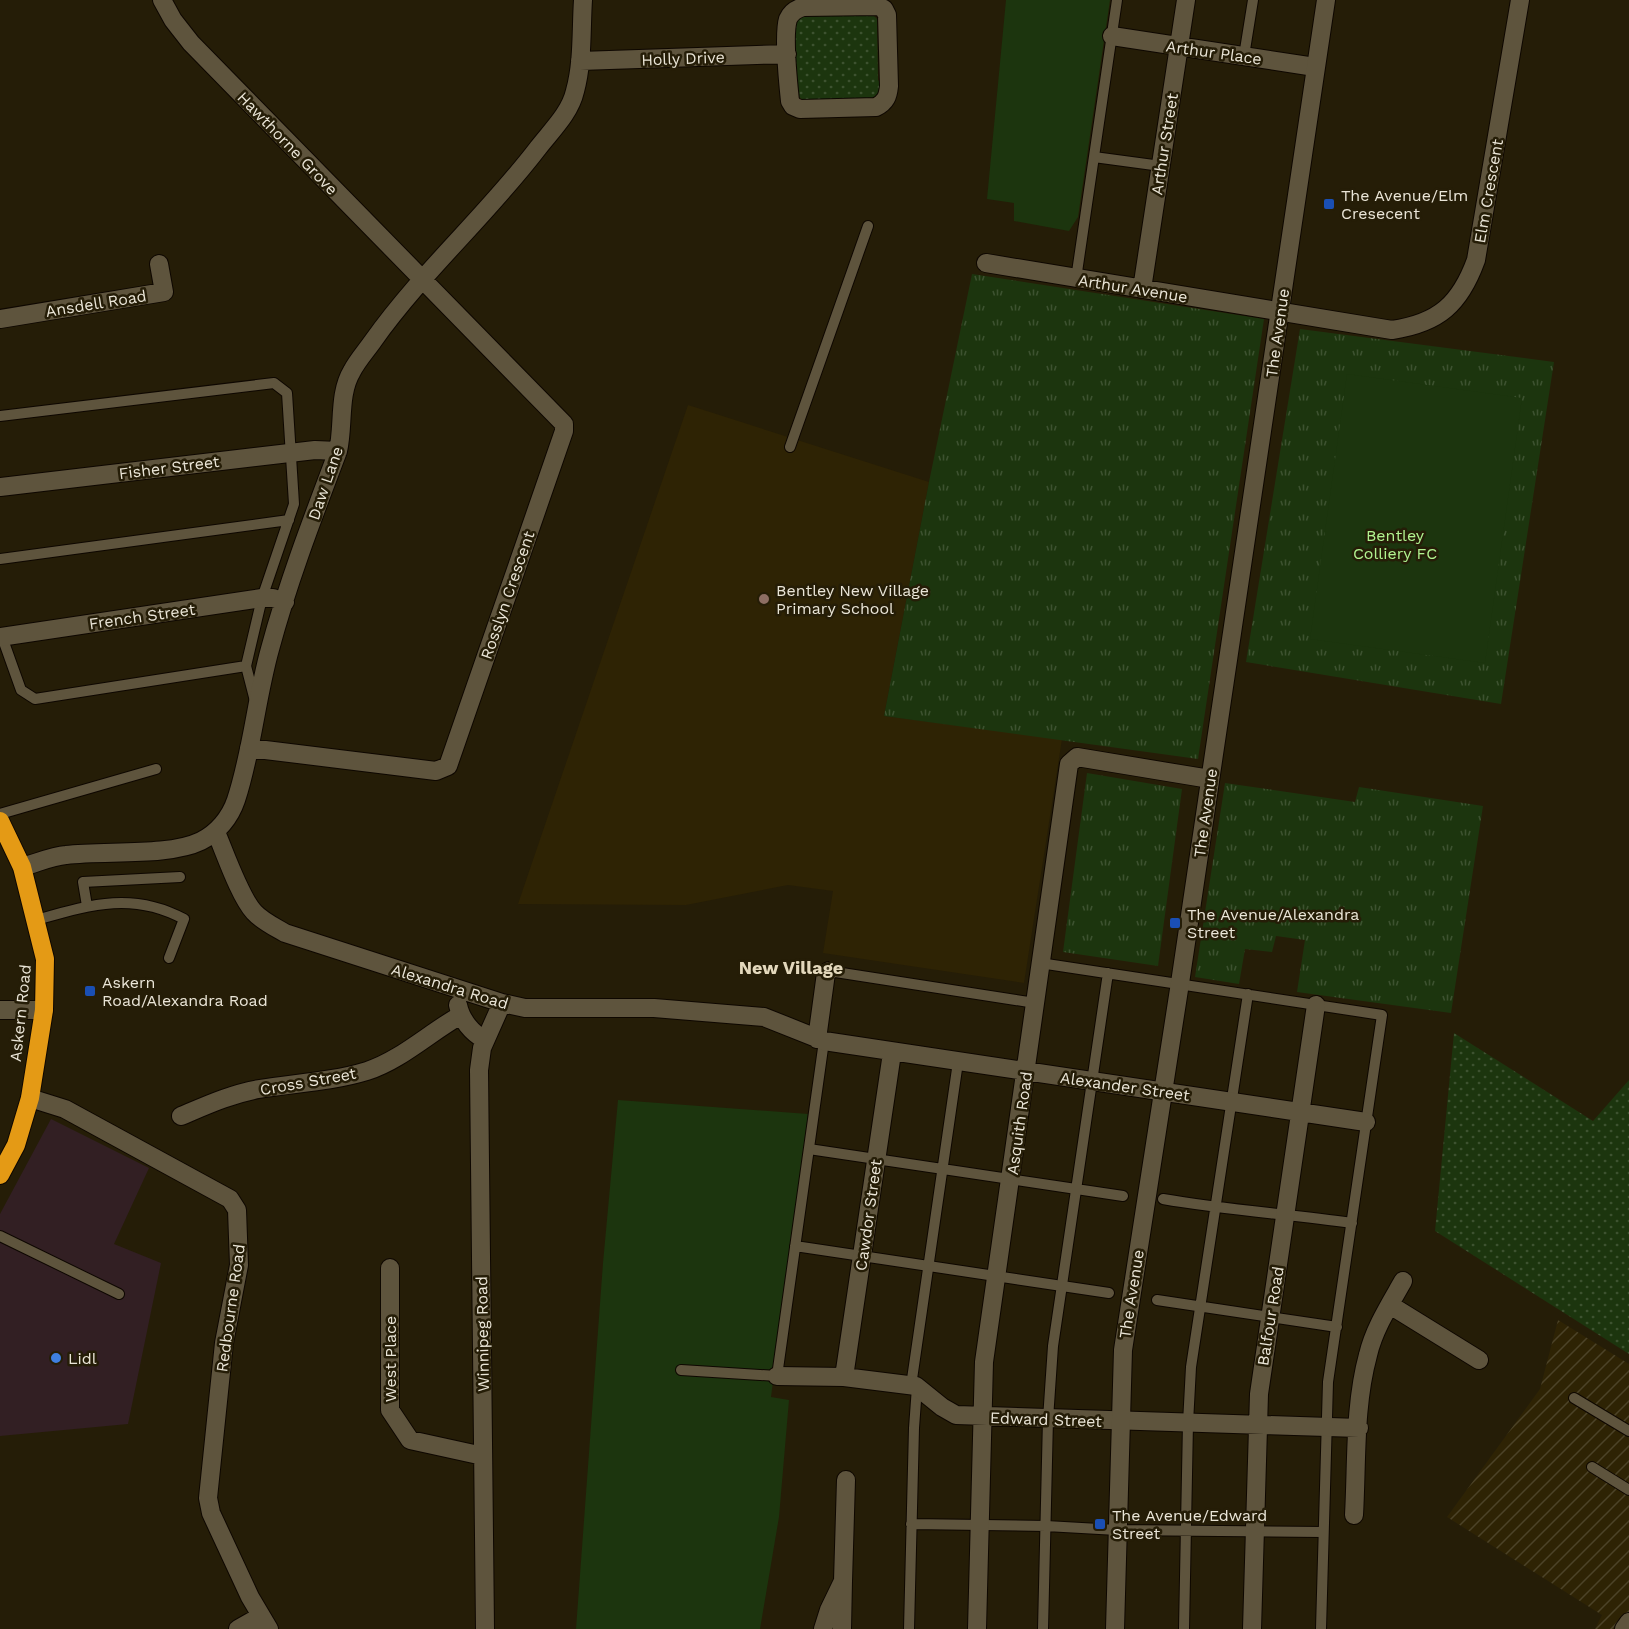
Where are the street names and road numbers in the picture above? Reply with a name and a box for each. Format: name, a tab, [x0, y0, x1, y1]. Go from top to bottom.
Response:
street label: Arthur Place	[1165, 36, 1263, 69]
street label: Holly Drive	[641, 48, 725, 69]
street label: Hawthorne Grove	[233, 88, 342, 199]
street label: Arthur Street	[1147, 92, 1182, 196]
street label: Elm Crescent	[1470, 137, 1507, 245]
street label: Arthur Avenue	[1077, 270, 1189, 307]
street label: Ansdell Road	[44, 286, 148, 321]
street label: The Avenue	[1262, 287, 1293, 379]
street label: Daw Lane	[304, 444, 347, 522]
street label: Fisher Street	[118, 452, 221, 483]
street label: Rosslyn Crescent	[477, 528, 538, 662]
street label: French Street	[88, 600, 197, 633]
street label: The Avenue	[1190, 767, 1221, 859]
street label: Alexandra Road	[389, 960, 511, 1013]
street label: Askern Road	[6, 963, 35, 1063]
street label: Cross Street	[259, 1064, 358, 1099]
street label: Alexander Street	[1059, 1068, 1191, 1105]
street label: Asquith Road	[1003, 1070, 1036, 1176]
street label: Cawdor Street	[851, 1158, 886, 1272]
street label: Redbourne Road	[212, 1243, 249, 1373]
street label: The Avenue	[1115, 1248, 1148, 1340]
street label: Balfour Road	[1253, 1265, 1288, 1367]
street label: Winnipeg Road	[472, 1276, 493, 1392]
street label: West Place	[381, 1316, 400, 1402]
street label: Edward Street	[990, 1408, 1103, 1431]

